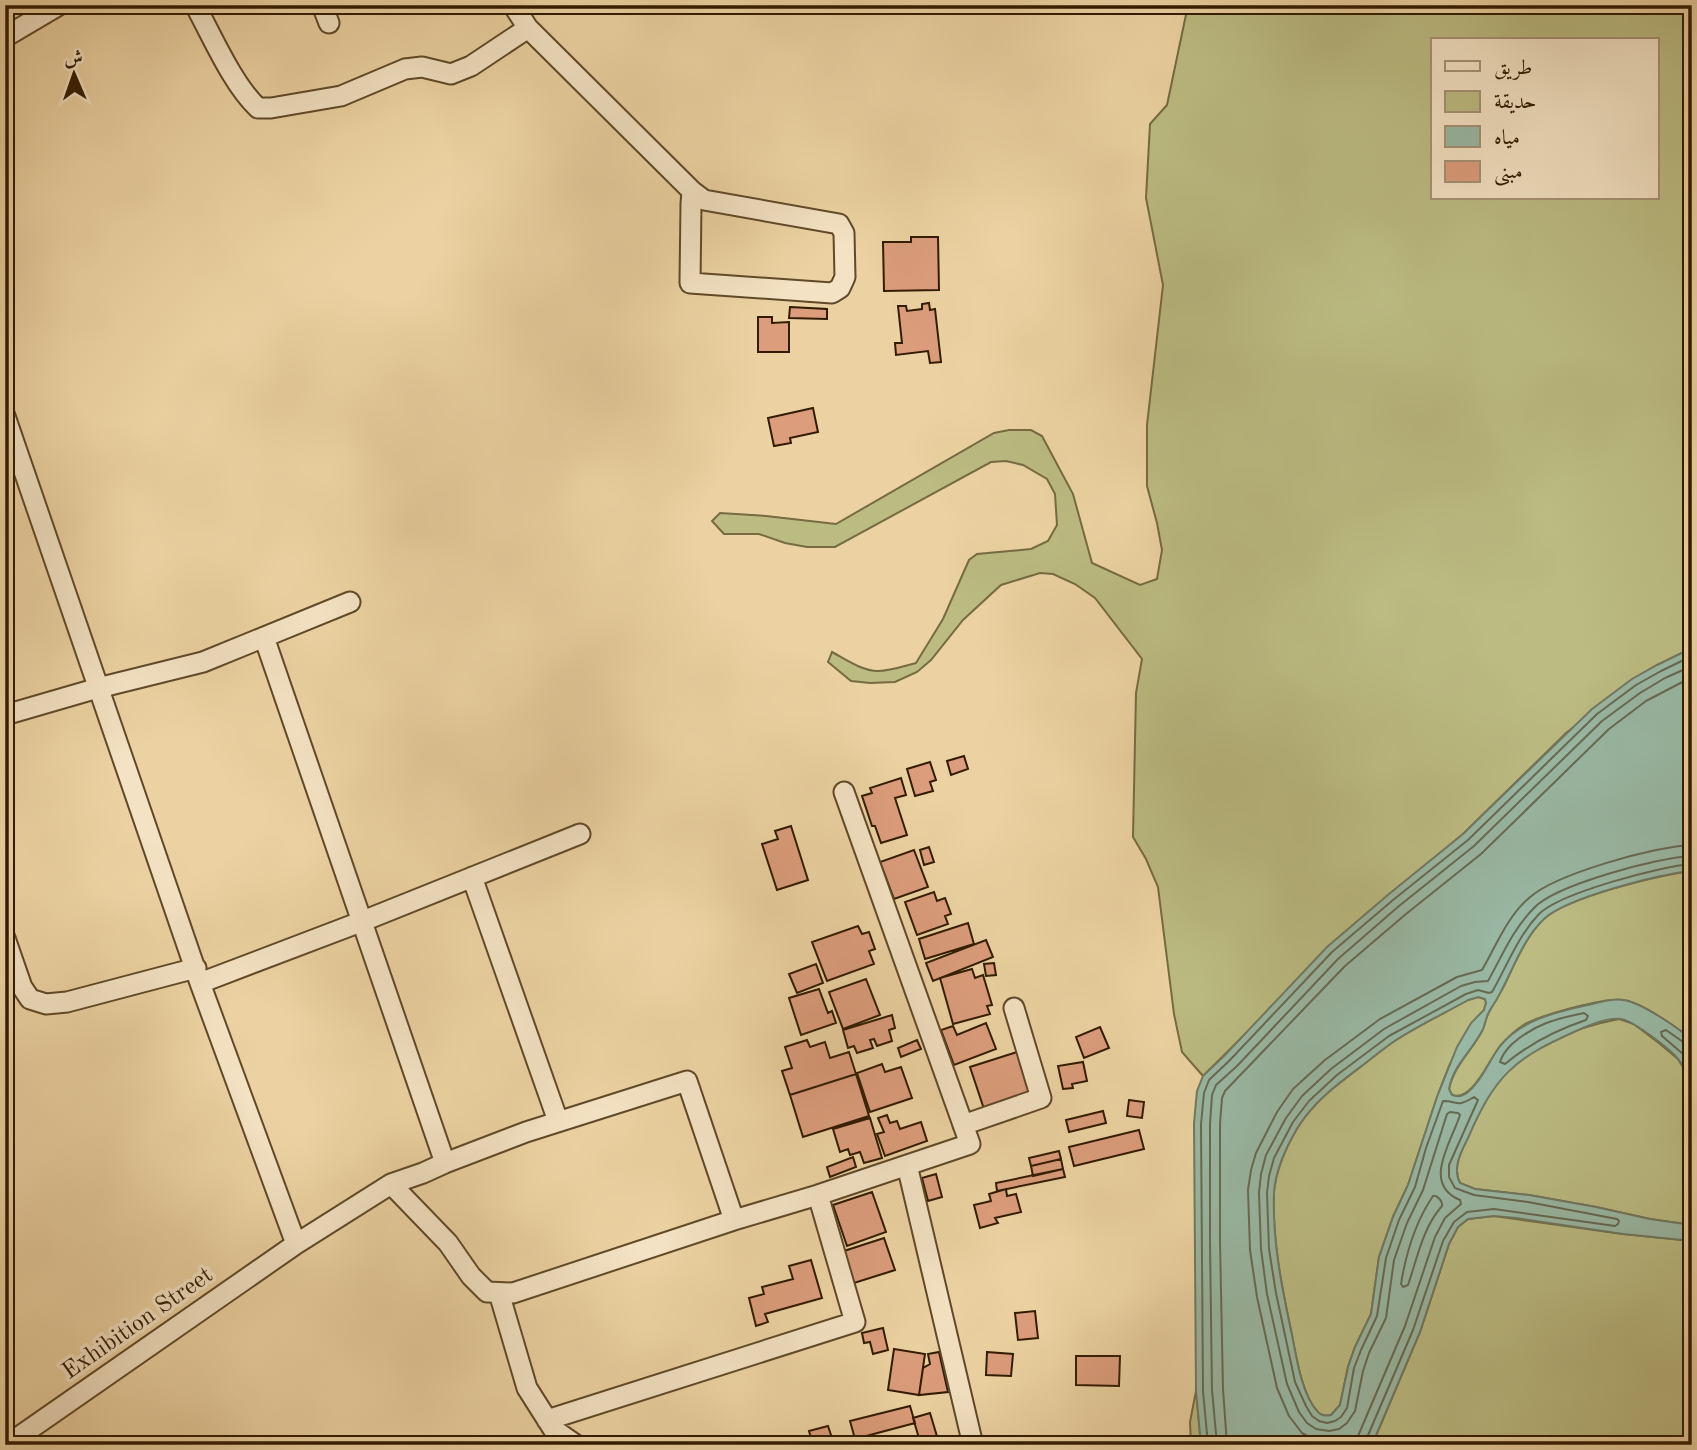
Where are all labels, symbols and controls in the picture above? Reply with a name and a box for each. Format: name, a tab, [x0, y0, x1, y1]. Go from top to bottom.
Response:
north arrow	[38, 38, 108, 108]
legend	[1431, 38, 1658, 200]
text: ش	[64, 50, 83, 69]
text: طريق	[1494, 58, 1532, 80]
text: حديقة	[1494, 92, 1537, 114]
text: مياه	[1494, 128, 1520, 149]
text: مبنى	[1494, 162, 1523, 186]
street label: Exhibition Street	[58, 1263, 218, 1385]

